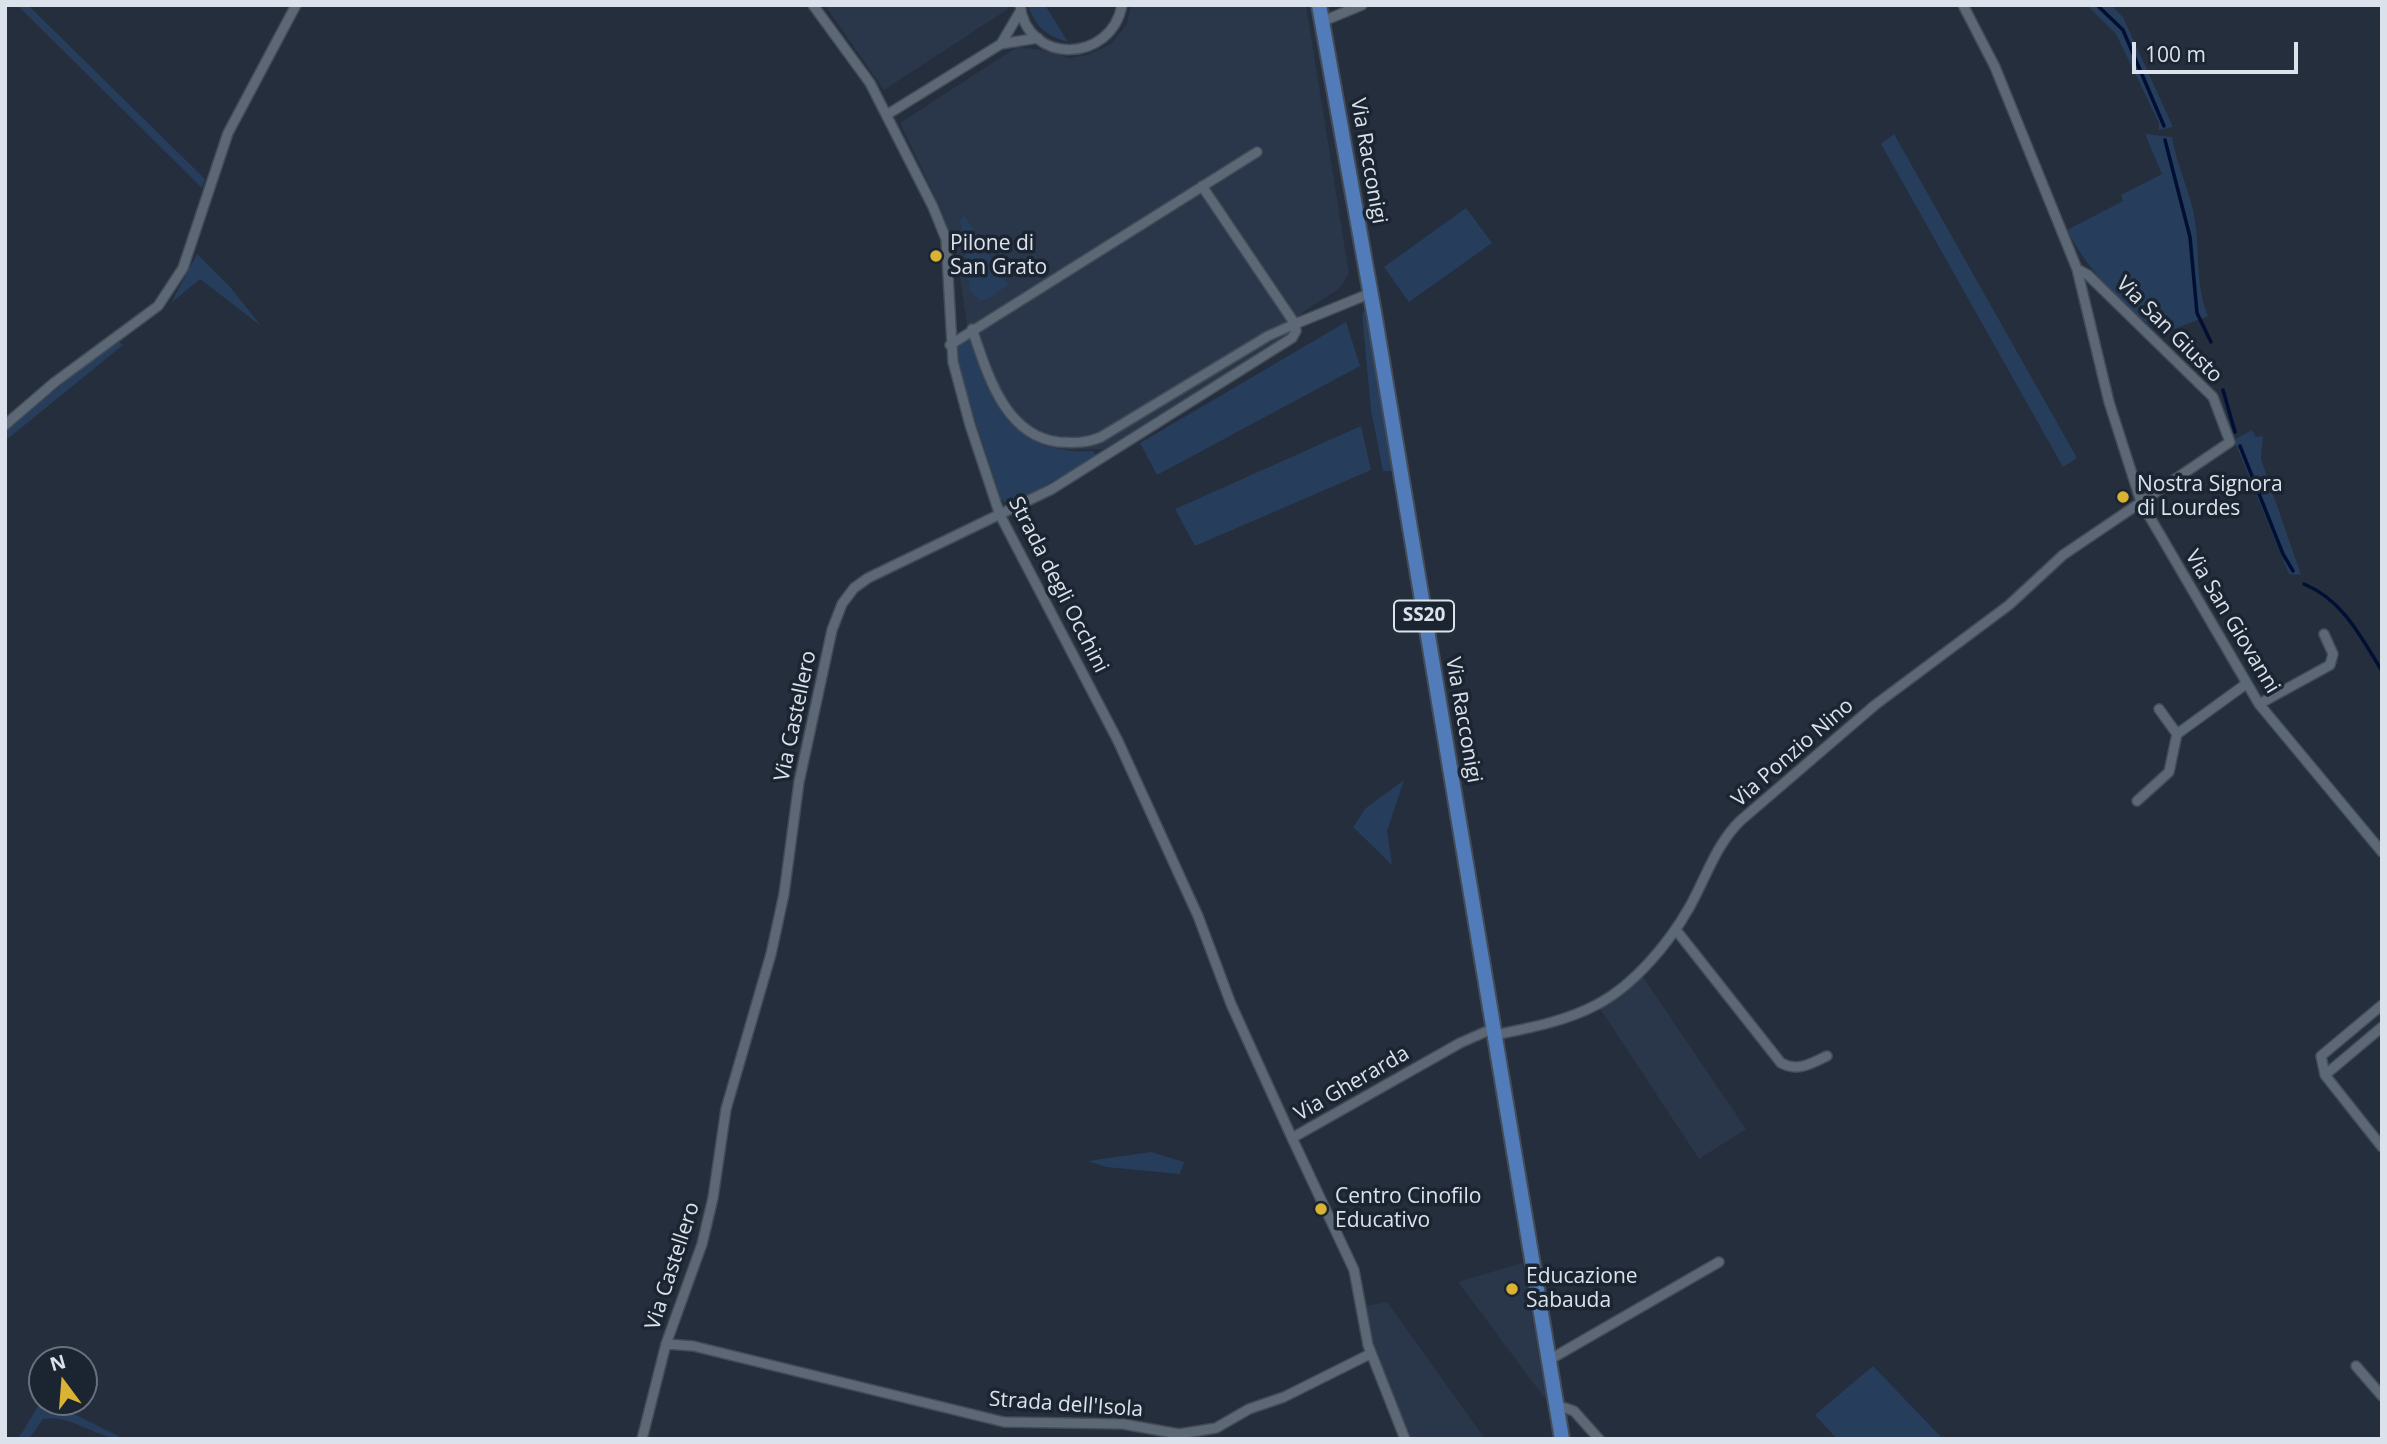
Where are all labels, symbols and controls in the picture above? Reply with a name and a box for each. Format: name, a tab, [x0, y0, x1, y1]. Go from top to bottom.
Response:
scale bar	[2135, 28, 2301, 72]
text: 100 m	[2145, 40, 2206, 68]
street label: Via Racconigi	[1345, 96, 1391, 226]
place label: Pilone di San Grato	[950, 231, 1047, 281]
marker: Pilone di San Grato	[928, 248, 944, 264]
street label: Via San Giusto	[2111, 272, 2227, 388]
place label: Nostra Signora di Lourdes	[2137, 472, 2283, 522]
marker: Nostra Signora di Lourdes	[2115, 489, 2131, 505]
street label: Strada degli Occhini	[1003, 493, 1113, 677]
street label: Via San Giovanni	[2179, 546, 2285, 698]
road number: SS20	[1394, 600, 1454, 632]
street label: Via Castellero	[770, 648, 822, 784]
street label: Via Racconigi	[1440, 655, 1486, 785]
street label: Via Ponzio Nino	[1727, 693, 1859, 813]
street label: Via Gherarda	[1290, 1041, 1414, 1127]
place label: Centro Cinofilo Educativo	[1335, 1184, 1481, 1234]
street label: Via Castellero	[641, 1199, 705, 1333]
marker: Centro Cinofilo Educativo	[1313, 1201, 1329, 1217]
place label: Educazione Sabauda	[1526, 1264, 1638, 1314]
marker: Educazione Sabauda	[1504, 1281, 1520, 1297]
north arrow	[28, 1346, 98, 1416]
text: N	[47, 1348, 69, 1377]
street label: Strada dell'Isola	[988, 1387, 1144, 1423]

